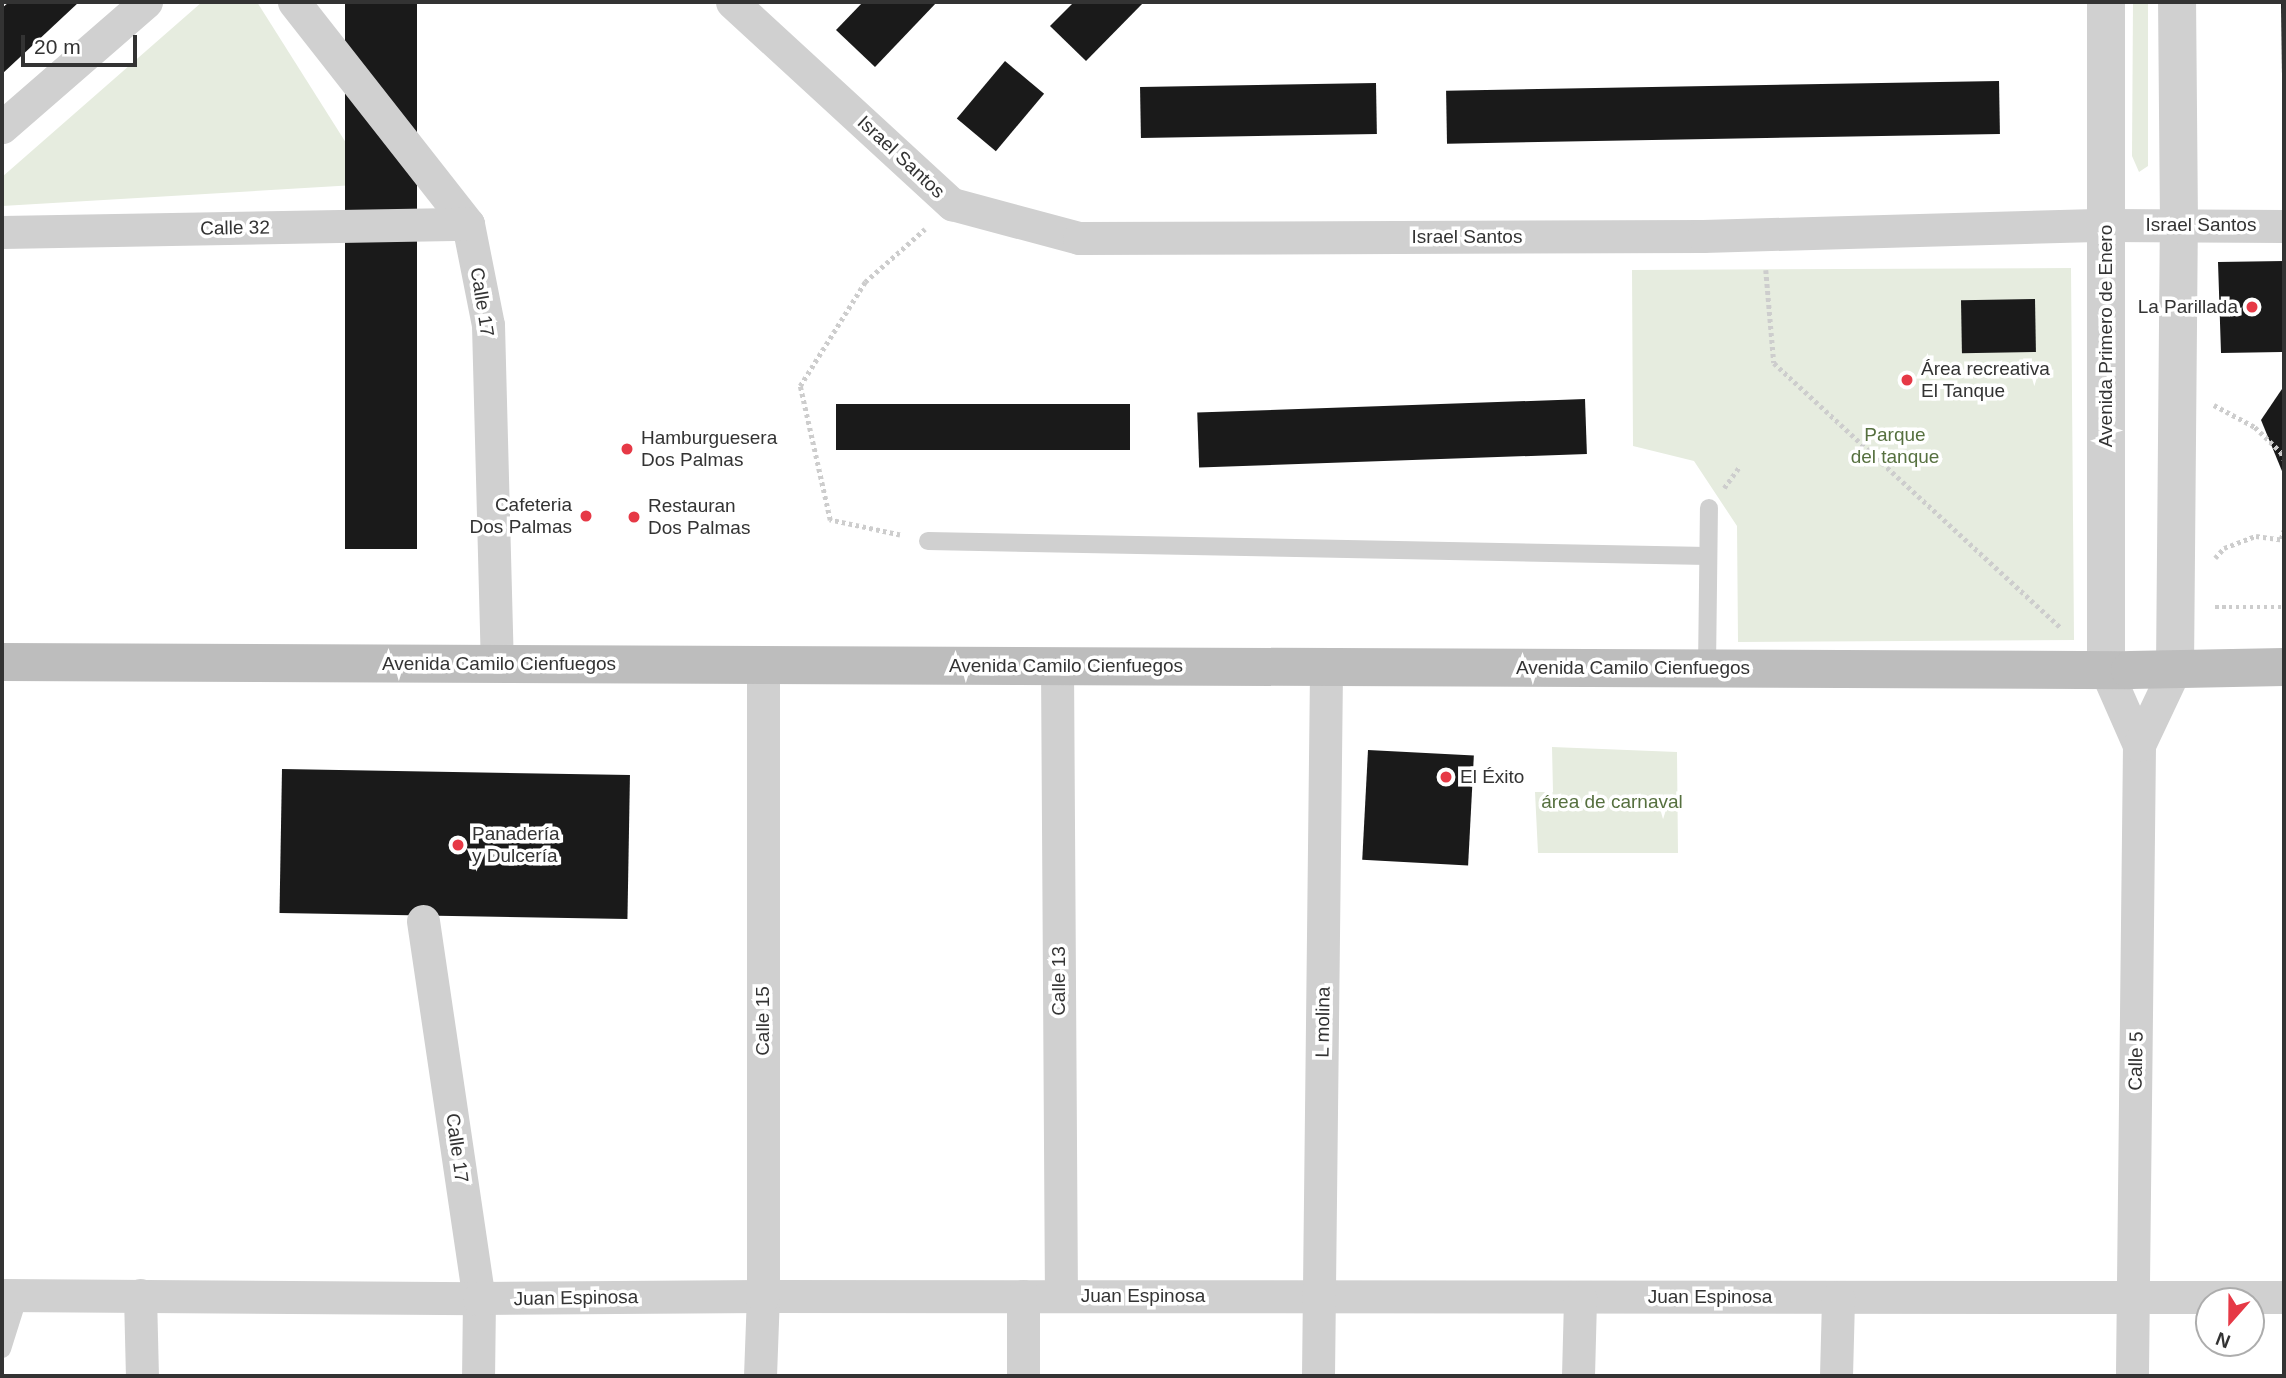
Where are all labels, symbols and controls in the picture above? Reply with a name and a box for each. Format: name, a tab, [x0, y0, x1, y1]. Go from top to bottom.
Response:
scale bar	[24, 21, 140, 65]
text: 20 m	[34, 35, 81, 58]
street label: Israel Santos	[853, 111, 949, 203]
street label: Israel Santos	[2146, 214, 2256, 236]
street label: Calle 32	[200, 216, 270, 240]
street label: Avenida Primero de Enero	[2095, 225, 2117, 447]
street label: Israel Santos	[1412, 226, 1522, 248]
street label: Calle 17	[465, 266, 499, 338]
place label: La Parillada	[2138, 296, 2238, 318]
marker: La Parillada	[2244, 299, 2260, 315]
place label: Área recreativa El Tanque	[1921, 358, 2050, 402]
marker: Área recreativa El Tanque	[1899, 372, 1915, 388]
park label: Parque del tanque	[1851, 424, 1939, 468]
place label: Hamburguesera Dos Palmas	[641, 427, 777, 471]
marker: Hamburguesera Dos Palmas	[619, 441, 635, 457]
place label: Cafeteria Dos Palmas	[470, 494, 572, 538]
place label: Restauran Dos Palmas	[648, 495, 750, 539]
marker: Cafeteria Dos Palmas	[578, 508, 594, 524]
marker: Restauran Dos Palmas	[626, 509, 642, 525]
street label: Avenida Camilo Cienfuegos	[382, 653, 616, 675]
street label: Avenida Camilo Cienfuegos	[949, 655, 1183, 677]
street label: Avenida Camilo Cienfuegos	[1516, 657, 1750, 679]
place label: El Éxito	[1460, 766, 1524, 788]
marker: El Éxito	[1438, 769, 1454, 785]
park label: área de carnaval	[1541, 791, 1683, 813]
place label: Panadería y Dulcería	[472, 823, 560, 867]
marker: Panadería y Dulcería	[450, 837, 466, 853]
street label: Calle 13	[1048, 946, 1070, 1016]
street label: Calle 15	[752, 986, 774, 1056]
street label: L molina	[1311, 986, 1335, 1058]
street label: Calle 5	[2124, 1031, 2148, 1091]
street label: Calle 17	[441, 1112, 473, 1184]
street label: Juan Espinosa	[1081, 1285, 1205, 1307]
street label: Juan Espinosa	[513, 1286, 639, 1310]
street label: Juan Espinosa	[1648, 1286, 1772, 1308]
north arrow	[2195, 1287, 2265, 1357]
text: N	[2213, 1328, 2233, 1352]

